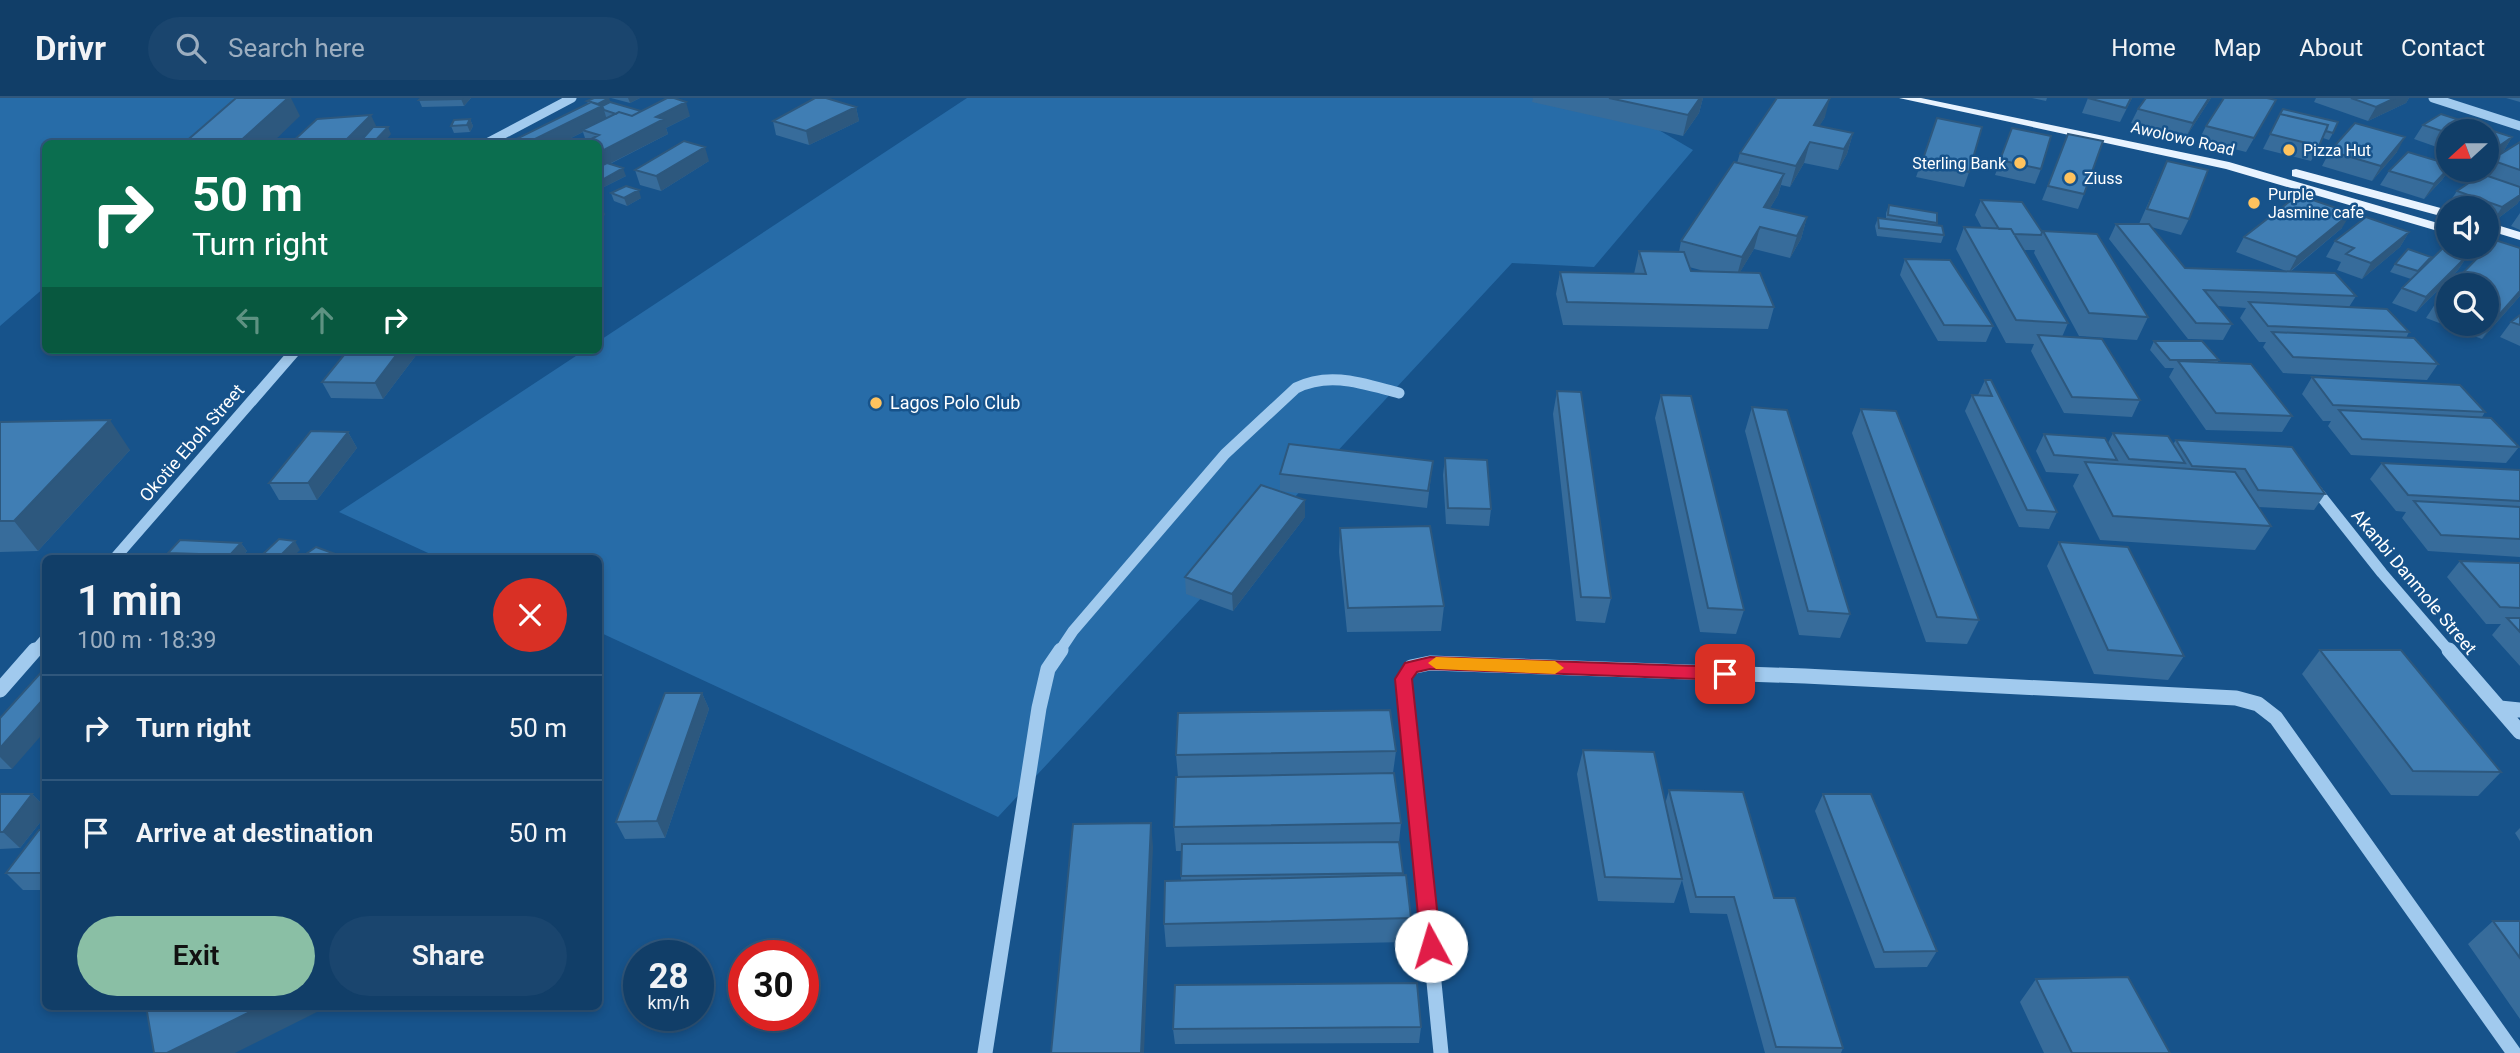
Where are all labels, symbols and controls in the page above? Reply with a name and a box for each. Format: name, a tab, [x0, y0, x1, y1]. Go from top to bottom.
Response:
search box	[148, 17, 638, 80]
text: Drivr	[35, 29, 106, 68]
icon: search	[172, 29, 210, 67]
text: Search here	[228, 33, 365, 63]
text: Home	[2111, 34, 2176, 62]
text: Map	[2214, 34, 2261, 62]
text: About	[2299, 34, 2363, 62]
text: Contact	[2401, 34, 2485, 62]
street label: Awolowo Road	[2129, 117, 2237, 160]
north arrow	[2436, 119, 2499, 182]
map controls	[2436, 119, 2499, 336]
place label: Pizza Hut	[2303, 141, 2371, 160]
marker: Pizza Hut	[2281, 142, 2297, 158]
place label: Sterling Bank	[1912, 154, 2007, 173]
marker: Sterling Bank	[2012, 155, 2028, 171]
text: 50 m	[192, 166, 303, 223]
icon: right	[77, 168, 168, 259]
place label: Ziuss	[2084, 169, 2123, 188]
marker: Ziuss	[2062, 170, 2078, 186]
place label: Purple Jasmine cafe	[2268, 185, 2364, 222]
marker: Purple Jasmine cafe	[2246, 195, 2262, 211]
button: sound	[2436, 196, 2499, 259]
text: Turn right	[192, 225, 328, 263]
button: search	[2436, 273, 2499, 336]
icon: left	[230, 301, 268, 339]
icon: ahead	[303, 301, 341, 339]
icon: right	[376, 301, 414, 339]
street label: Okotie Eboh Street	[135, 380, 248, 506]
place label: Lagos Polo Club	[890, 392, 1020, 413]
marker: Lagos Polo Club	[868, 395, 884, 411]
street label: Akanbi Danmole Street	[2348, 505, 2481, 659]
text: 1 min	[77, 576, 182, 625]
button: close	[493, 578, 567, 652]
text: 100 m · 18:39	[77, 627, 216, 654]
pin	[1695, 644, 1755, 704]
icon: arrive	[1706, 655, 1744, 693]
icon: right	[77, 709, 115, 747]
text: Turn right	[136, 713, 251, 743]
text: 50 m	[509, 713, 567, 743]
icon: arrive	[77, 814, 115, 852]
text: Arrive at destination	[136, 818, 373, 848]
text: 50 m	[509, 818, 567, 848]
position arrow	[1394, 909, 1468, 983]
button: Exit	[77, 916, 315, 996]
button: Share	[329, 916, 567, 996]
speed limit sign: 30	[728, 940, 819, 1031]
text: 28	[648, 956, 689, 997]
text: km/h	[647, 992, 690, 1013]

